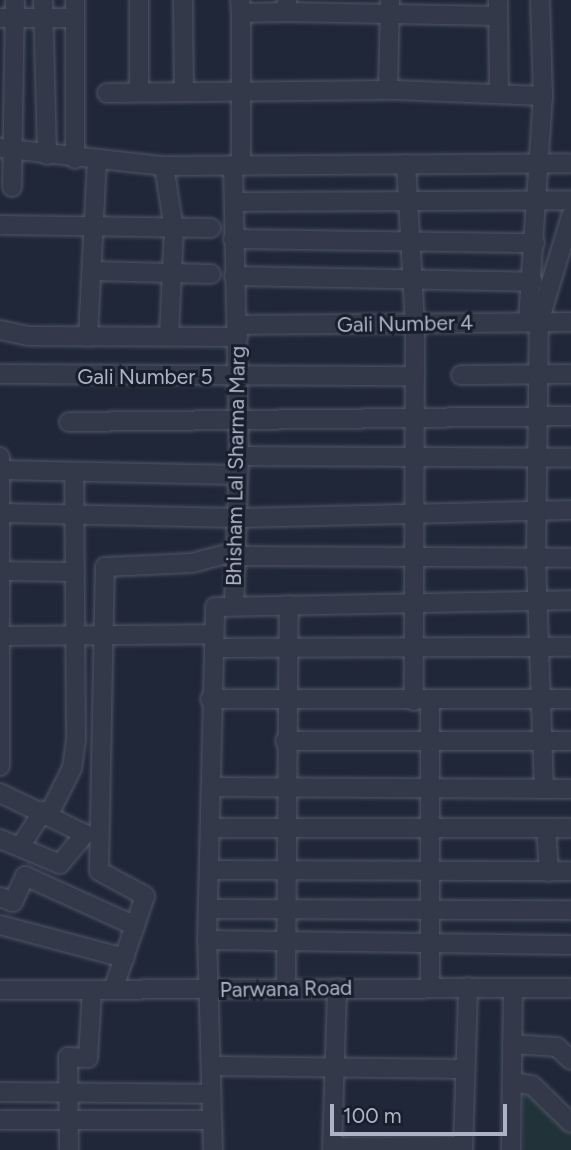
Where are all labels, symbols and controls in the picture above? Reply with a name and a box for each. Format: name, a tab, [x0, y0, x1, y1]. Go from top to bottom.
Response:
street label: Gali Number 4	[337, 310, 473, 338]
street label: Bhisham Lal Sharma Marg	[221, 346, 251, 586]
street label: Gali Number 5	[77, 364, 213, 390]
street label: Parwana Road	[219, 975, 353, 1003]
scale bar	[333, 1090, 510, 1134]
text: 100 m	[343, 1103, 402, 1128]

